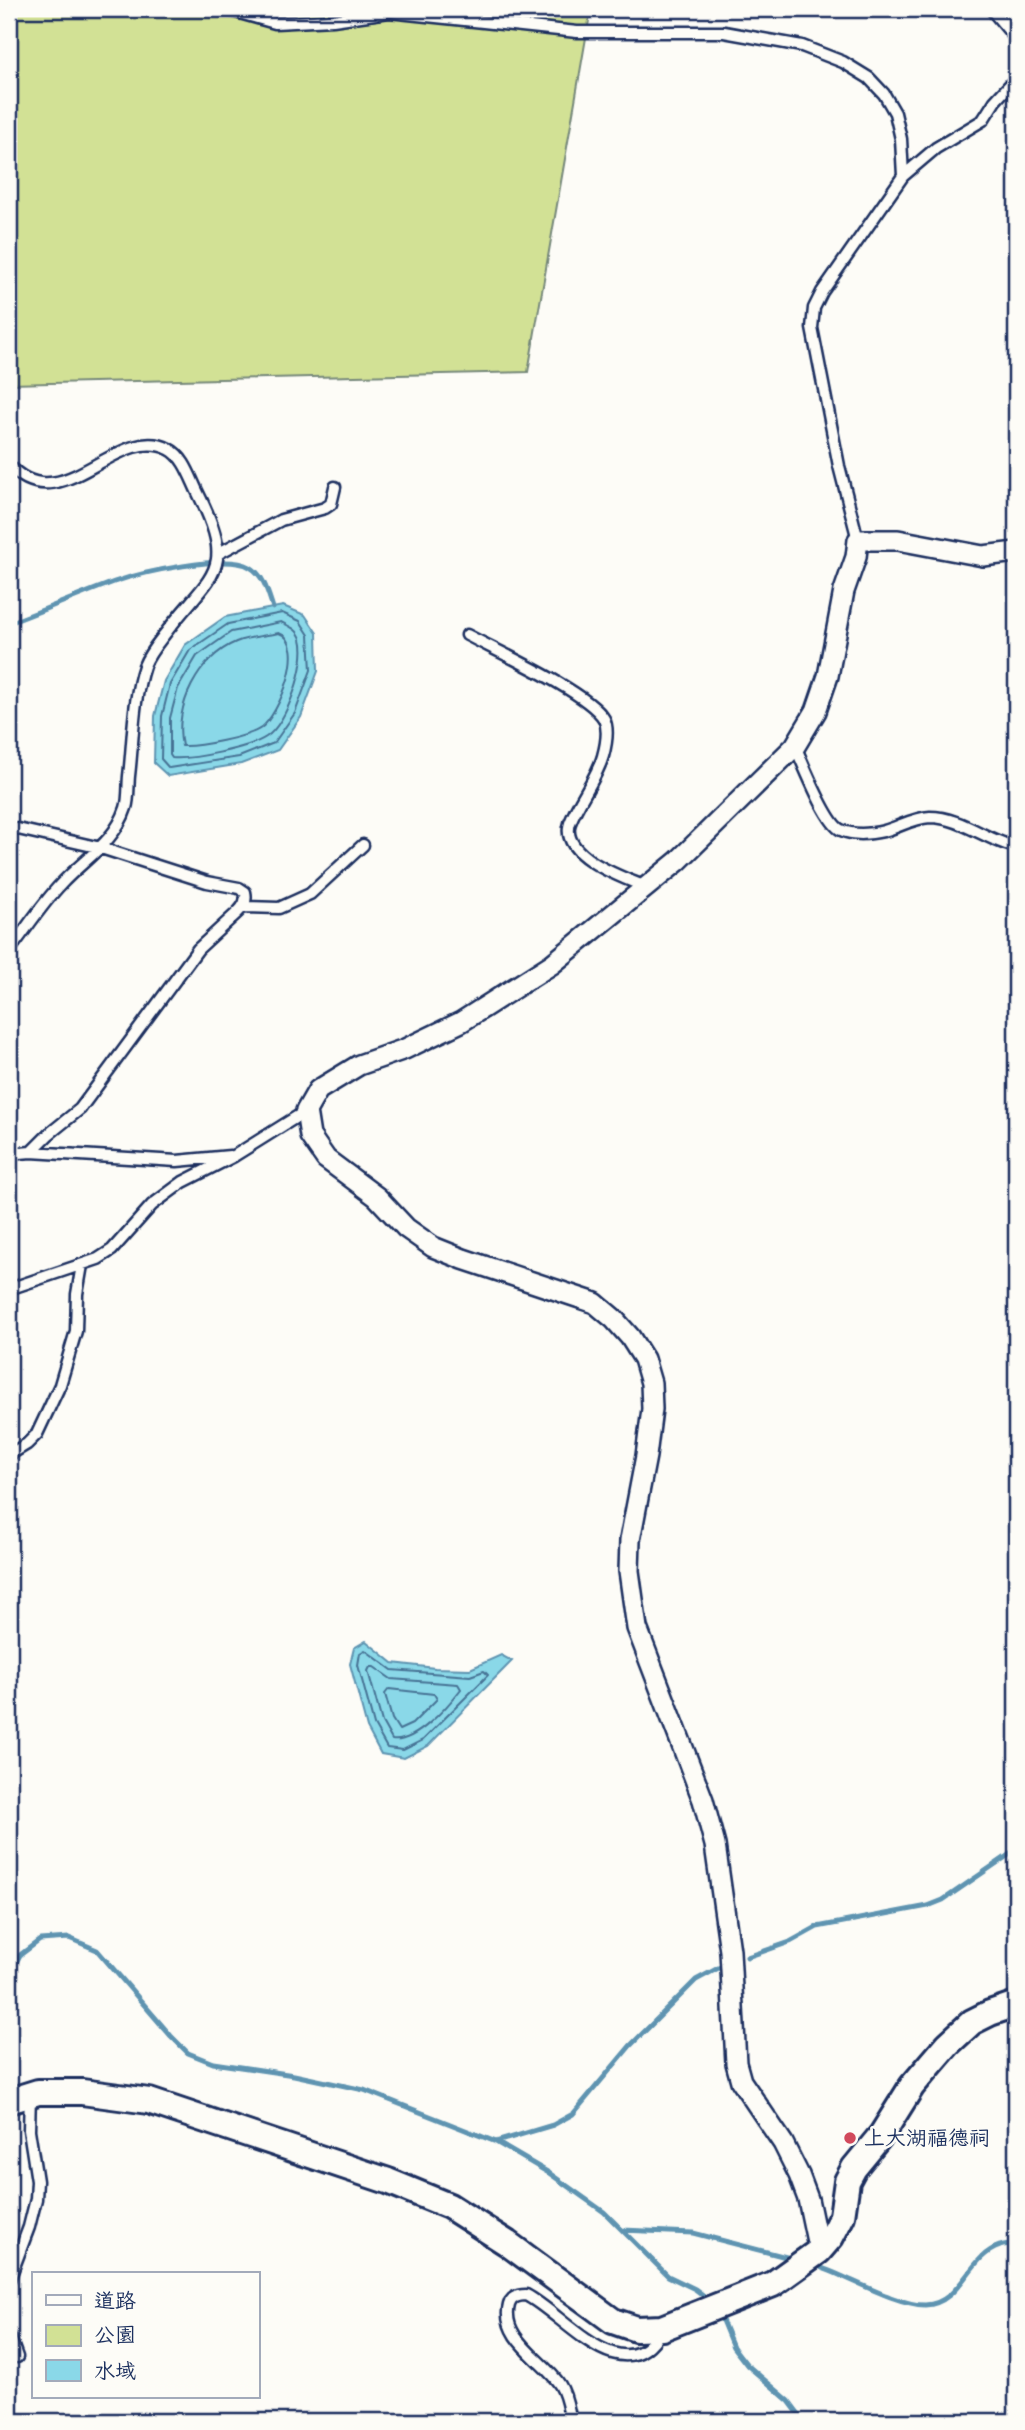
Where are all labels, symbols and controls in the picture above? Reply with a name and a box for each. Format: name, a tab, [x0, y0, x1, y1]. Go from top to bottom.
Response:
place label: 上大湖福德祠	[864, 2124, 990, 2153]
marker: 上大湖福德祠	[842, 2130, 858, 2146]
legend	[32, 2272, 259, 2398]
text: 道路	[94, 2287, 136, 2316]
text: 公園	[94, 2321, 136, 2350]
text: 水域	[94, 2357, 136, 2386]

